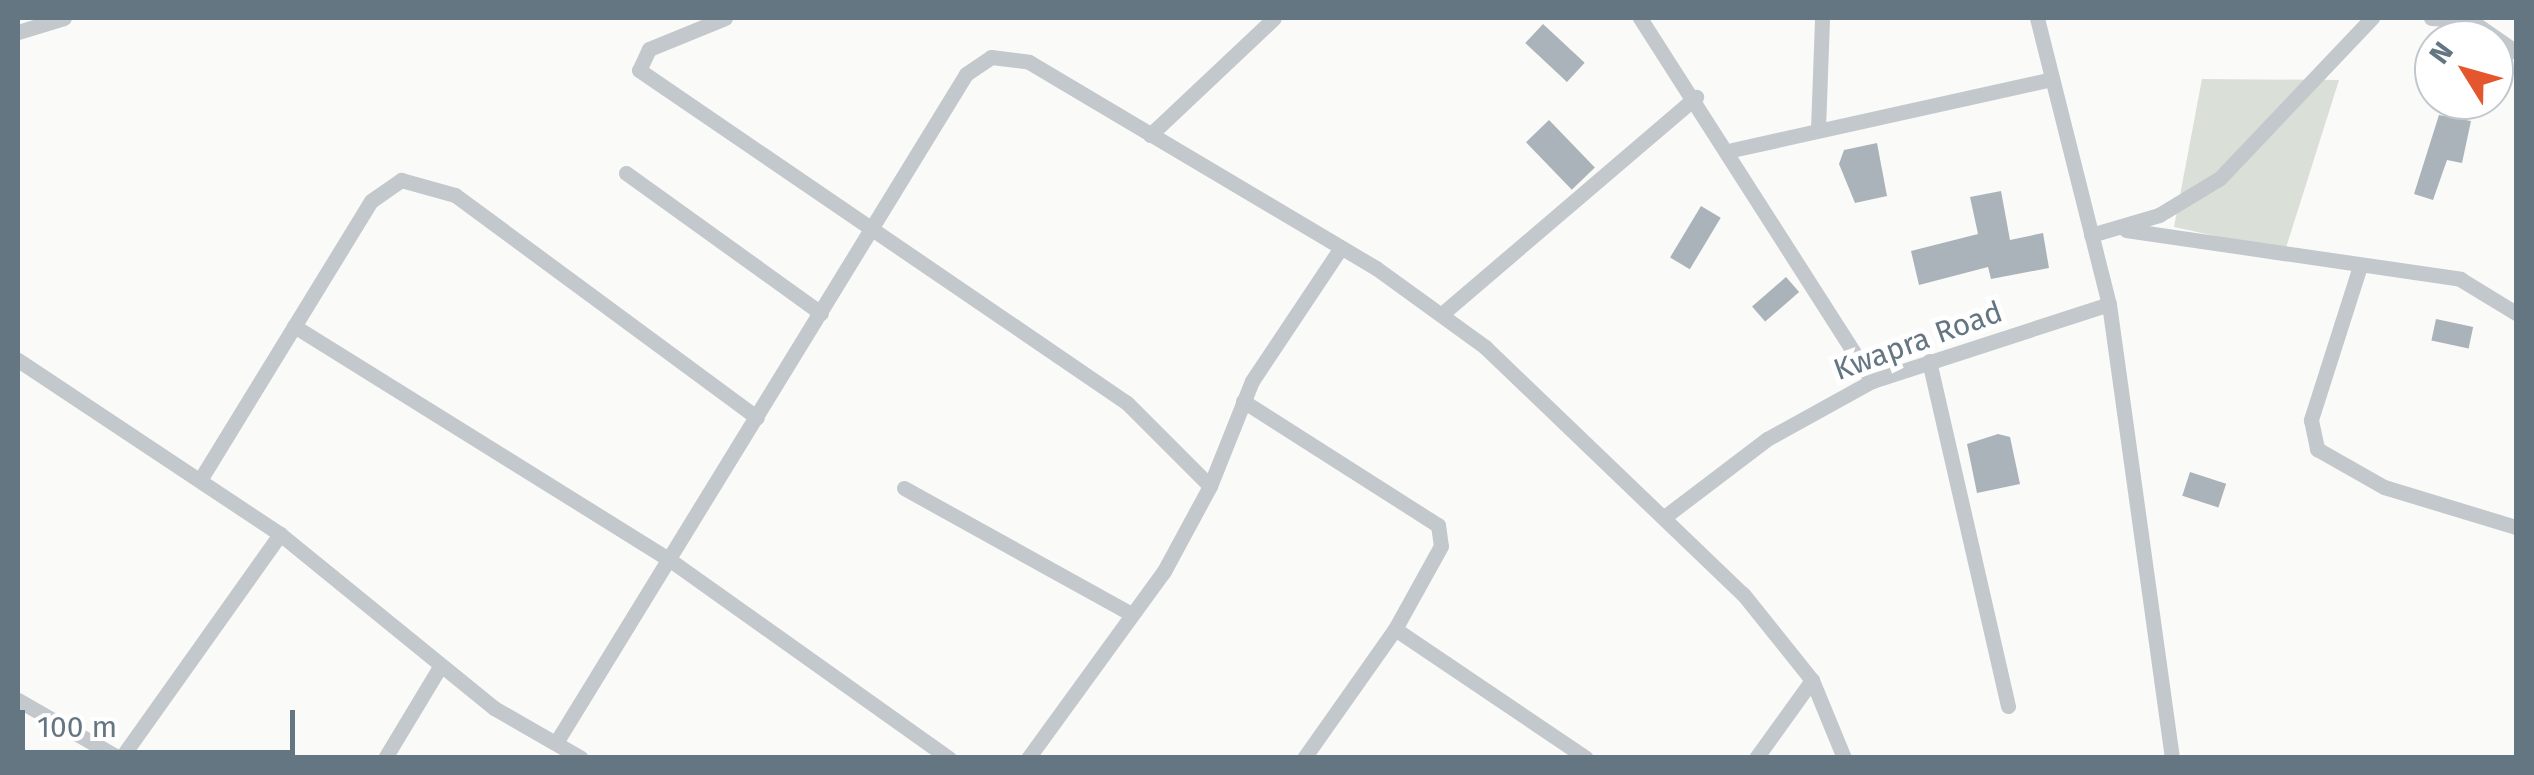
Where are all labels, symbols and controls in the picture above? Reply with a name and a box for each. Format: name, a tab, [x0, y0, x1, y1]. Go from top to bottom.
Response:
north arrow	[2414, 20, 2514, 120]
text: N	[2422, 36, 2460, 70]
street label: Kwapra Road	[1829, 294, 2007, 388]
scale bar	[25, 690, 300, 752]
text: 100 m	[37, 709, 117, 745]

